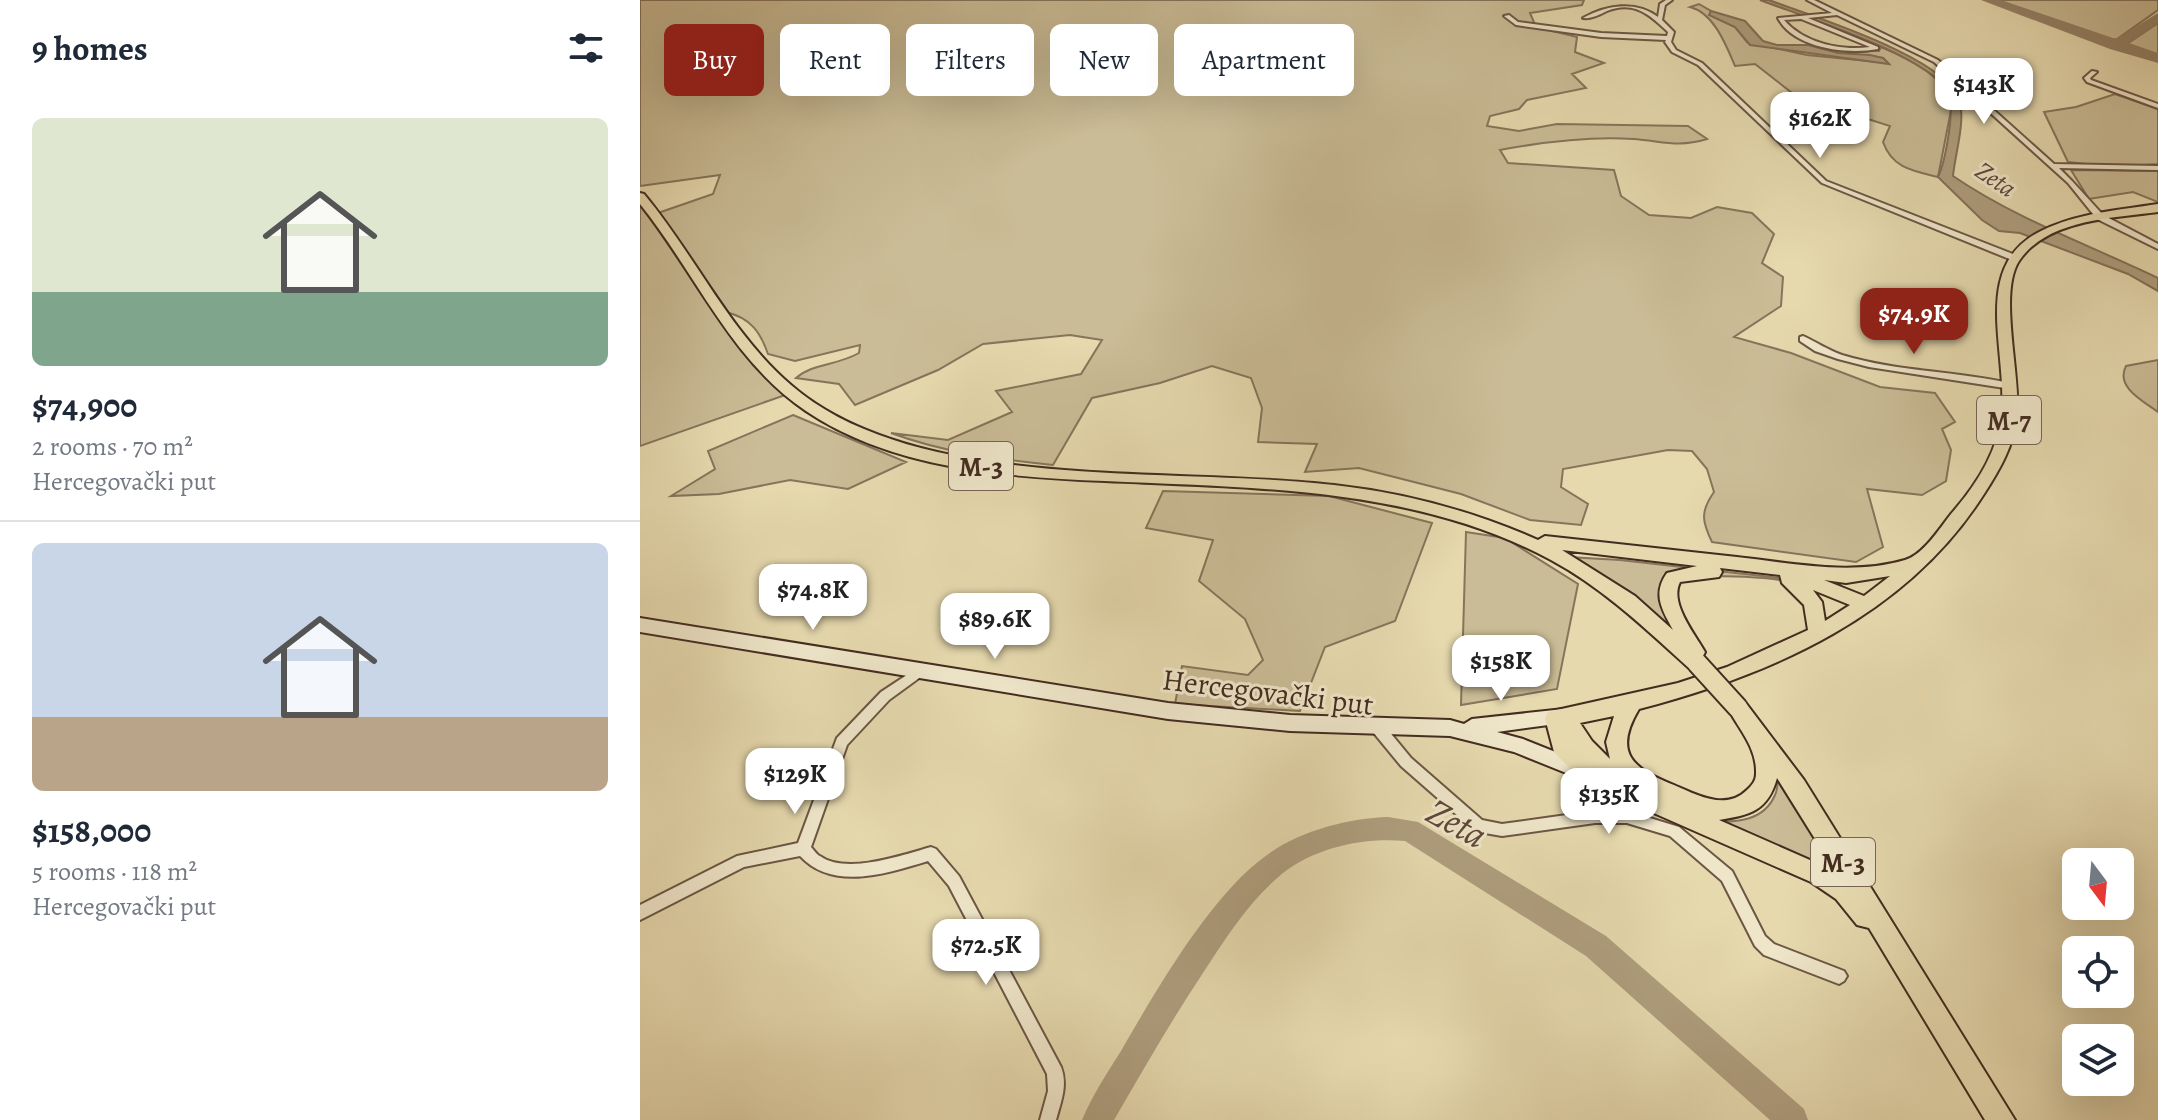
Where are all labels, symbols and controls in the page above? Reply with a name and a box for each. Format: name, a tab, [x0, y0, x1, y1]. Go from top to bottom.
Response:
chip: Buy	[664, 24, 764, 96]
chip: Rent	[780, 24, 890, 96]
chip: Filters	[906, 24, 1034, 96]
chip: New	[1050, 24, 1158, 96]
chip: Apartment	[1174, 24, 1354, 96]
text: 9 homes	[32, 25, 148, 72]
icon: filters	[564, 26, 608, 70]
pin: $143K	[1928, 58, 2040, 126]
text: $143K	[1953, 66, 2015, 101]
pin: $162K	[1764, 92, 1876, 160]
text: $162K	[1788, 100, 1852, 135]
water label: Zeta	[1968, 153, 2023, 206]
icon: home	[248, 170, 392, 314]
pin: $74.9K	[1849, 288, 1979, 356]
text: $74.9K	[1878, 296, 1950, 331]
text: $74,900	[32, 382, 137, 429]
road number: M-7	[1977, 396, 2041, 444]
text: 2 rooms · 70 m²	[32, 429, 193, 464]
road number: M-3	[949, 442, 1013, 490]
text: Hercegovački put	[32, 464, 216, 499]
pin: $74.8K	[748, 564, 878, 632]
text: $74.8K	[777, 572, 849, 607]
pin: $89.6K	[930, 593, 1060, 661]
icon: home	[248, 595, 392, 739]
text: $89.6K	[958, 601, 1032, 636]
pin: $158K	[1445, 635, 1557, 703]
text: $158K	[1470, 643, 1532, 678]
street label: Hercegovački put	[1160, 659, 1376, 725]
pin: $129K	[739, 748, 851, 816]
text: $129K	[763, 756, 827, 791]
pin: $135K	[1553, 768, 1665, 836]
text: $135K	[1579, 776, 1639, 811]
water label: Zeta	[1417, 785, 1497, 861]
text: $158,000	[32, 807, 151, 854]
road number: M-3	[1811, 838, 1875, 886]
north arrow	[2062, 848, 2134, 920]
map controls	[2062, 848, 2134, 1096]
text: 5 rooms · 118 m²	[32, 854, 197, 889]
text: Hercegovački put	[32, 889, 216, 924]
pin: $72.5K	[921, 919, 1051, 987]
text: $72.5K	[950, 927, 1022, 962]
button: locate	[2062, 936, 2134, 1008]
button: layers	[2062, 1024, 2134, 1096]

